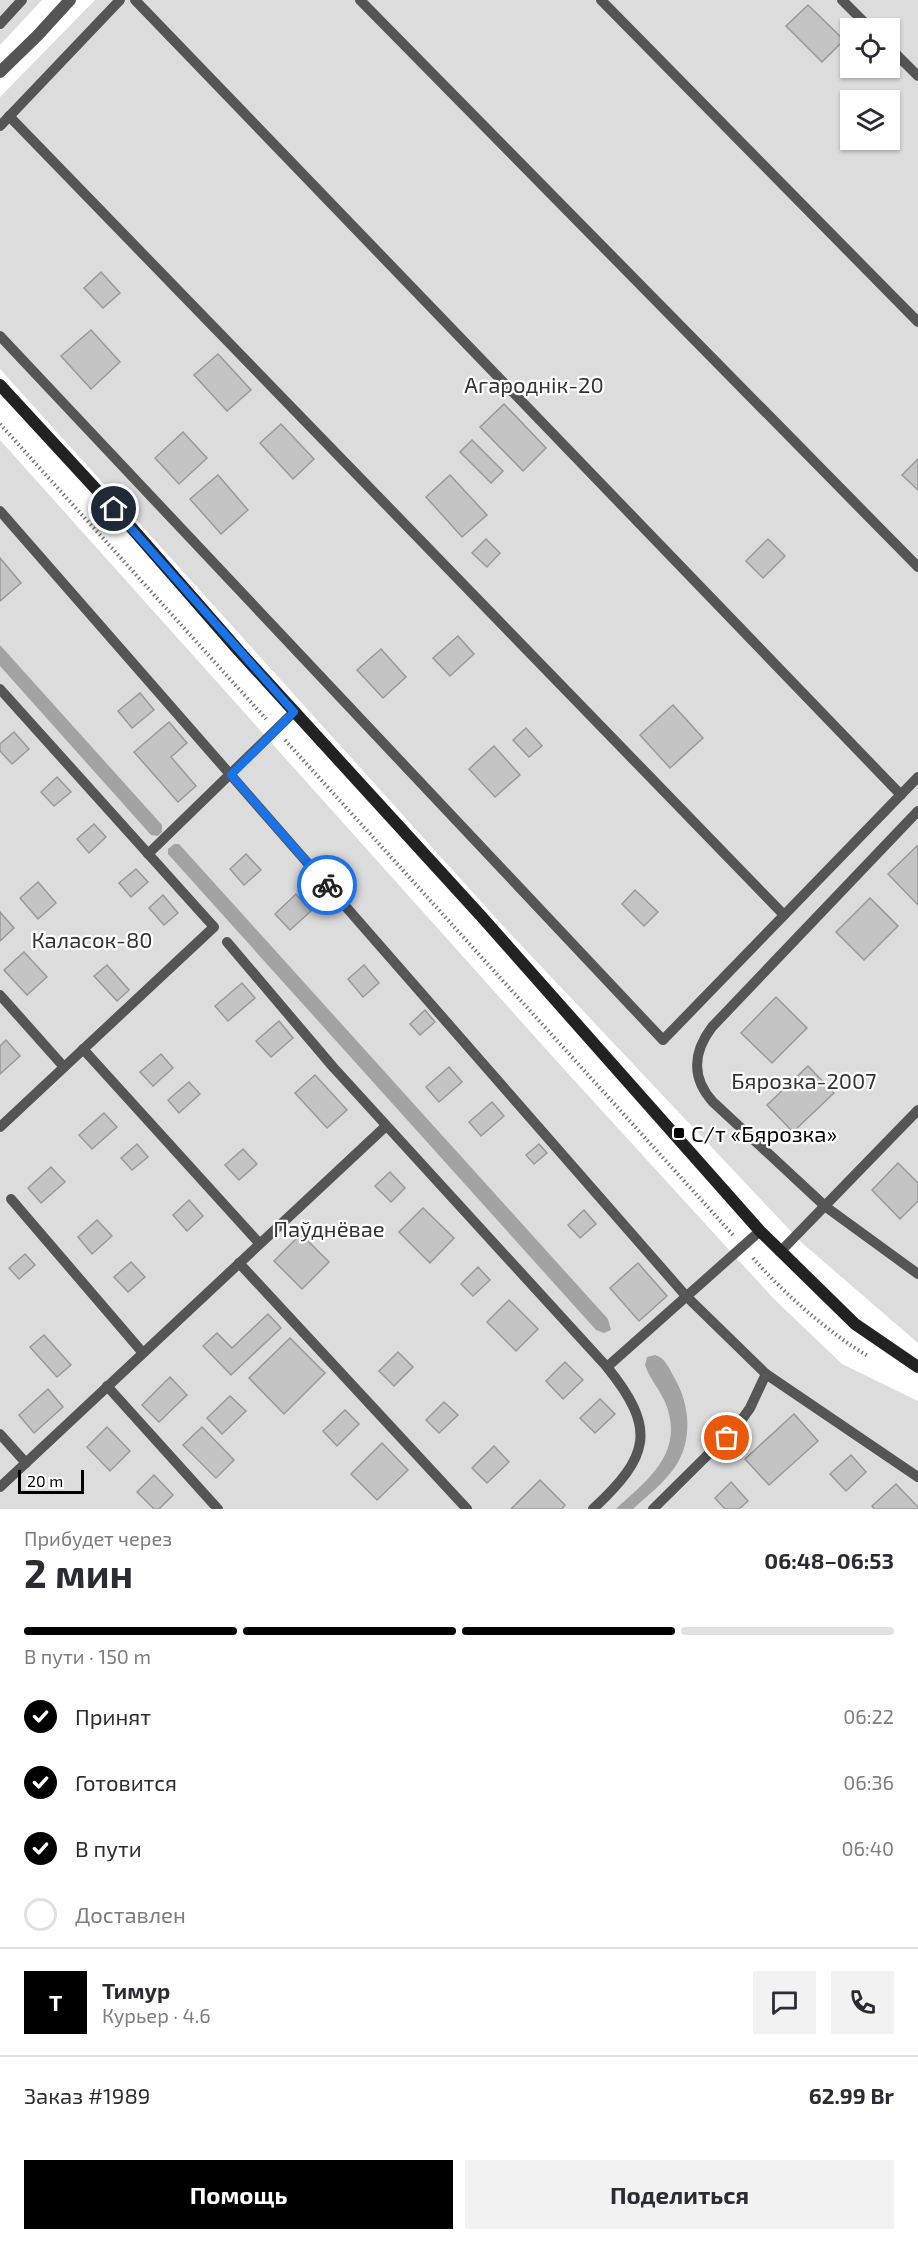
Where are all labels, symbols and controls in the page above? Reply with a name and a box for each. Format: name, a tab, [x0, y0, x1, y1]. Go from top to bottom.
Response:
map controls	[840, 18, 900, 150]
button: locate	[840, 18, 900, 78]
button: layers	[840, 90, 900, 150]
park label: Агароднік-20	[464, 371, 604, 397]
pin	[88, 483, 139, 534]
icon: home	[97, 492, 130, 525]
courier	[297, 855, 357, 915]
icon: bike	[311, 869, 344, 902]
park label: Каласок-80	[31, 926, 153, 952]
park label: Бярозка-2007	[731, 1067, 877, 1093]
place label: С/т «Бярозка»	[691, 1120, 837, 1146]
marker: С/т «Бярозка»	[672, 1126, 686, 1140]
park label: Паўднёвае	[273, 1215, 385, 1242]
pin	[701, 1412, 752, 1463]
icon: bag	[710, 1421, 743, 1454]
scale bar	[18, 1467, 84, 1494]
text: 20 m	[27, 1471, 63, 1490]
text: Прибудет через	[24, 1526, 172, 1550]
text: 06:48–06:53	[764, 1547, 894, 1573]
text: 2 мин	[24, 1549, 133, 1596]
text: В пути · 150 m	[24, 1644, 151, 1668]
icon: check	[24, 1700, 57, 1733]
text: Принят	[75, 1703, 151, 1729]
text: 06:22	[843, 1704, 894, 1728]
icon: check	[24, 1766, 57, 1799]
text: Готовится	[75, 1769, 177, 1795]
text: 06:36	[843, 1770, 894, 1794]
icon: check	[24, 1832, 57, 1865]
text: В пути	[75, 1835, 142, 1861]
text: 06:40	[841, 1836, 894, 1860]
text: Доставлен	[75, 1901, 186, 1927]
button: chat	[753, 1971, 816, 2034]
button: phone	[831, 1971, 894, 2034]
text: Тимур	[102, 1977, 170, 2003]
text: Т	[49, 1989, 62, 2015]
text: Курьер · 4.6	[102, 2003, 211, 2027]
text: Заказ #1989	[24, 2082, 150, 2108]
text: 62.99 Br	[809, 2082, 894, 2108]
button: Помощь	[24, 2160, 453, 2229]
button: Поделиться	[465, 2160, 894, 2229]

